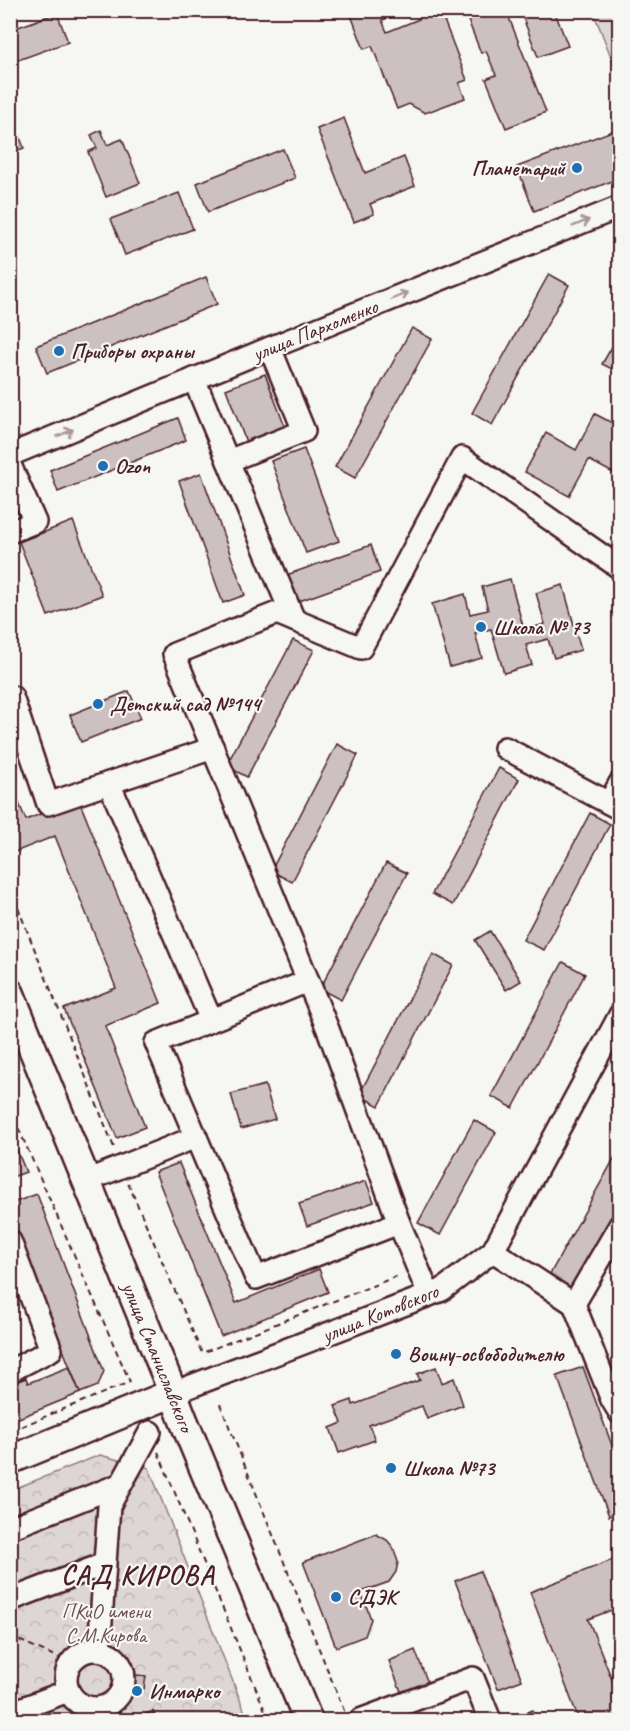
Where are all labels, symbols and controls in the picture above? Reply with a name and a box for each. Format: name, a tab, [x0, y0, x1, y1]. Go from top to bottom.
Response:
place label: Планетарий	[472, 155, 567, 181]
marker: Планетарий	[570, 161, 584, 175]
one-way arrow	[572, 217, 590, 228]
one-way arrow	[391, 289, 409, 300]
street label: улица Пархоменко	[247, 292, 383, 368]
place label: Приборы охраны	[71, 338, 196, 364]
marker: Приборы охраны	[52, 344, 66, 358]
one-way arrow	[55, 427, 73, 438]
place label: Ozon	[115, 453, 150, 479]
marker: Ozon	[96, 459, 110, 473]
place label: Школа № 73	[493, 614, 592, 640]
marker: Школа № 73	[474, 620, 488, 634]
place label: Детский сад №144	[110, 691, 263, 717]
marker: Детский сад №144	[91, 697, 105, 711]
street label: улица Станиславского	[115, 1276, 201, 1438]
street label: улица Котовского	[316, 1277, 443, 1349]
place label: Воину-освободителю	[408, 1341, 565, 1367]
marker: Воину-освободителю	[389, 1347, 403, 1361]
place label: Школа №73	[403, 1455, 497, 1481]
marker: Школа №73	[384, 1461, 398, 1475]
district label: САД КИРОВА	[61, 1558, 216, 1592]
place label: СДЭК	[348, 1584, 401, 1610]
marker: СДЭК	[329, 1590, 343, 1604]
park label: ПКиО имени С.М.Кирова	[62, 1598, 151, 1648]
place label: Инмарко	[149, 1678, 222, 1704]
marker: Инмарко	[130, 1684, 144, 1698]

